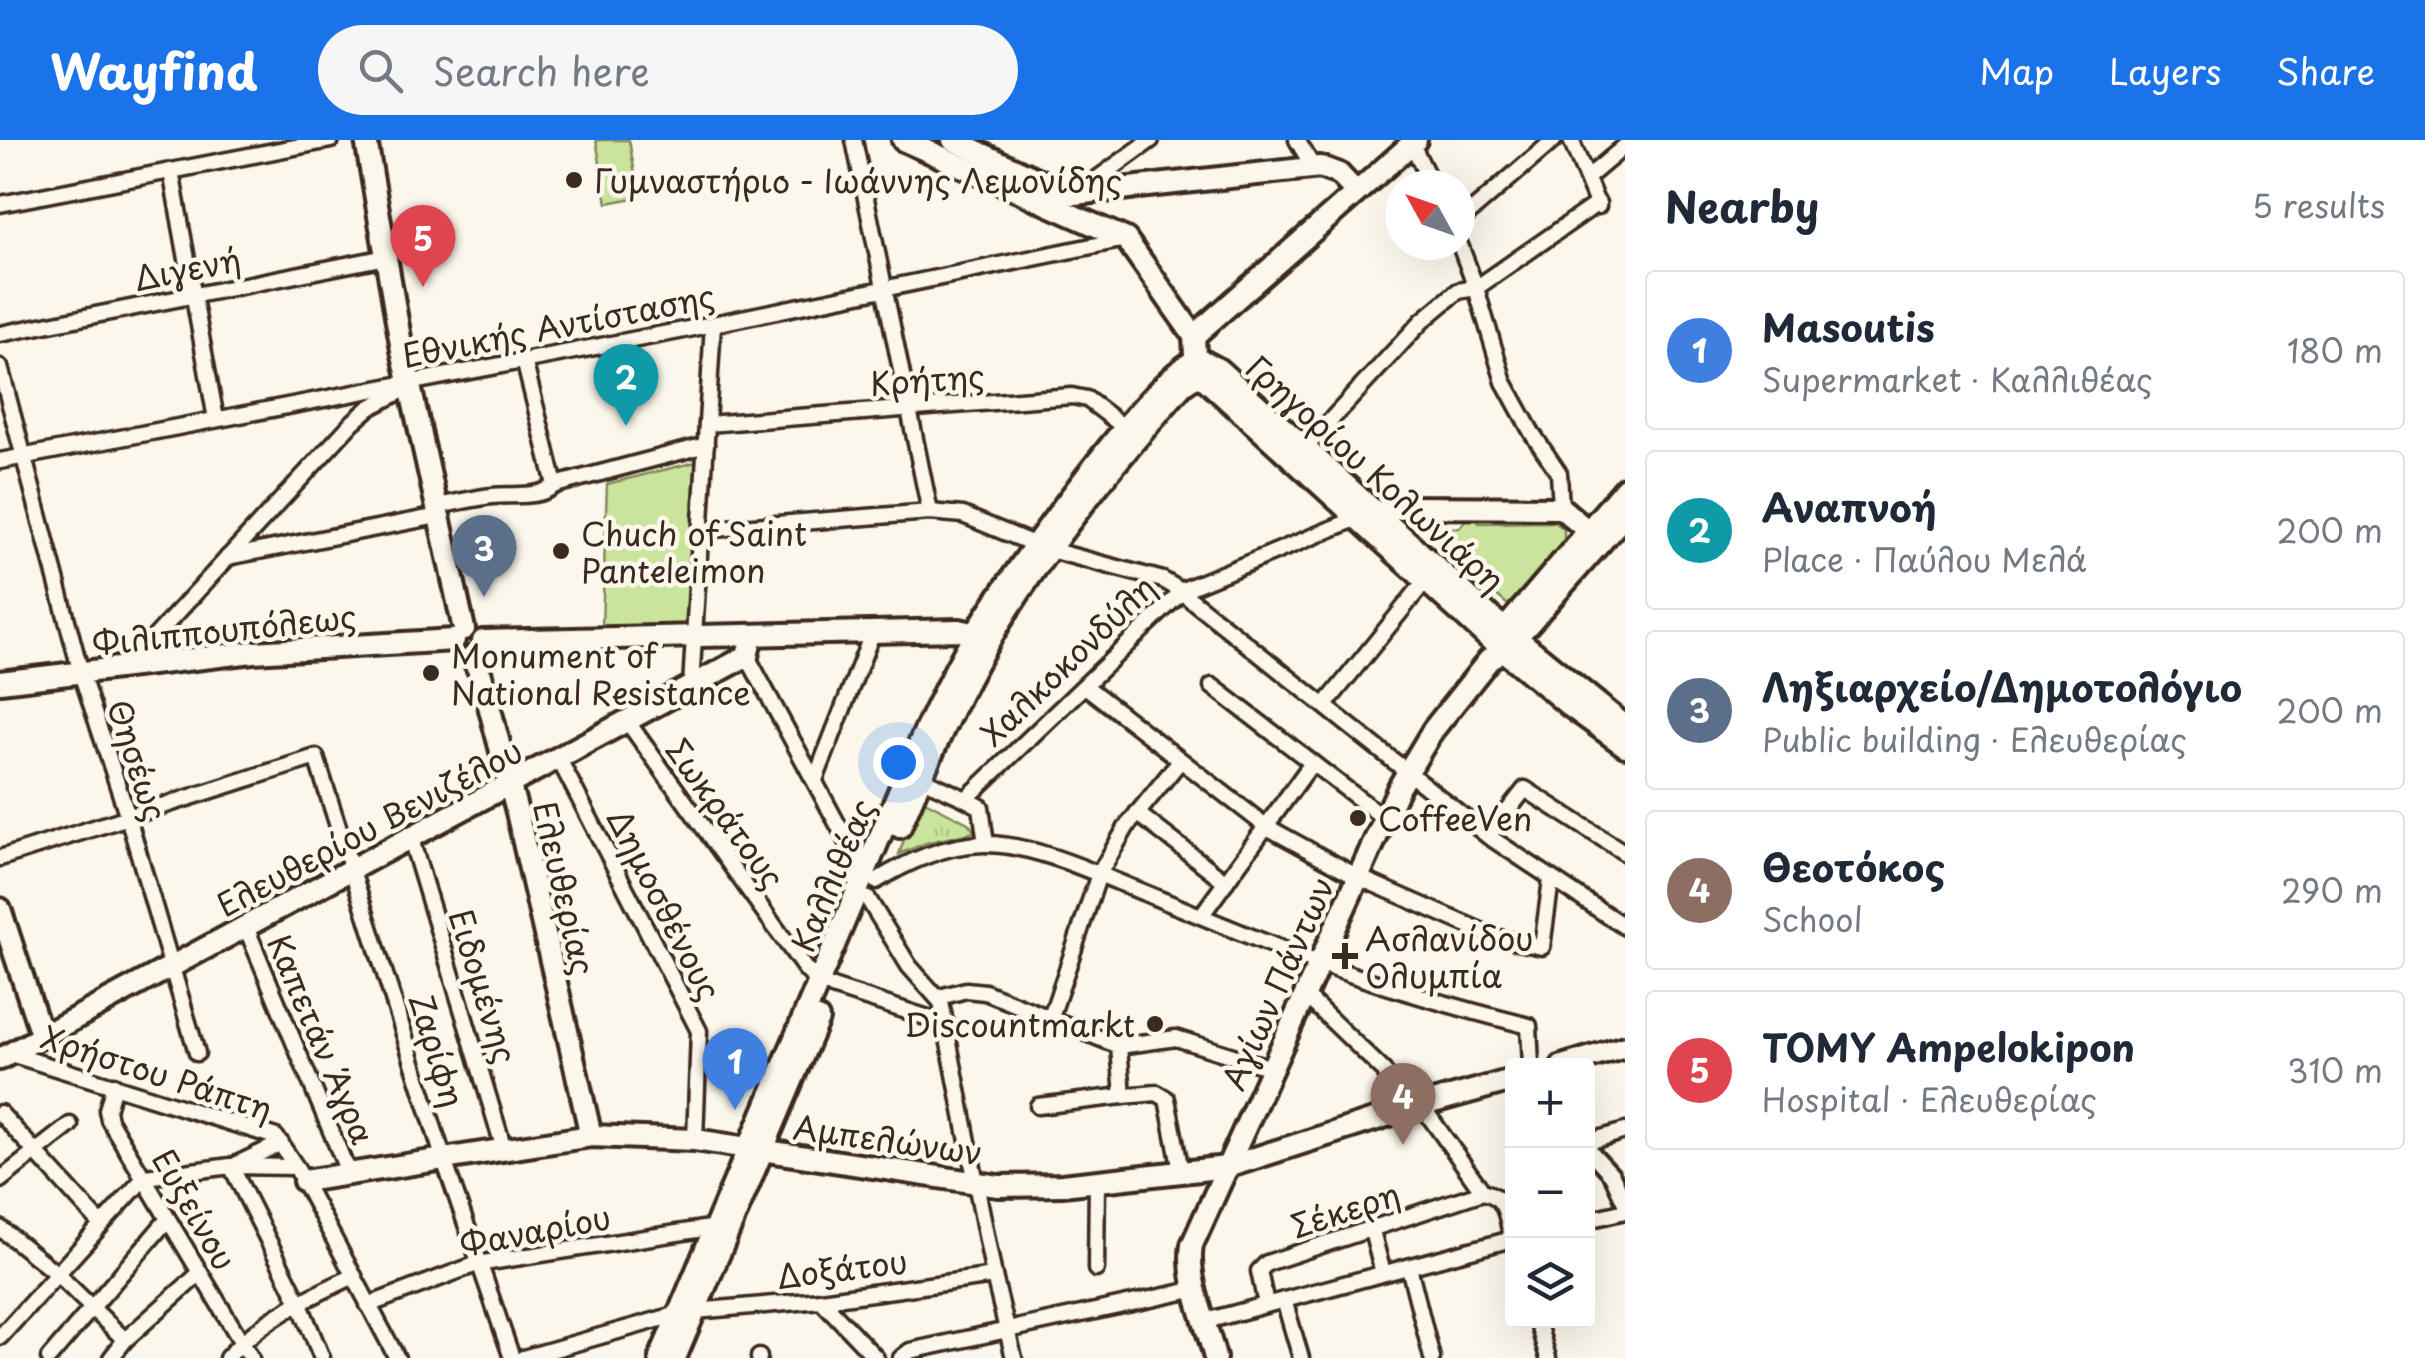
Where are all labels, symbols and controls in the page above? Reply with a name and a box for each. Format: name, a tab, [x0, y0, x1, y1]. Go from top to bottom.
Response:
search box	[318, 25, 1018, 115]
text: Wayfind	[50, 34, 258, 106]
text: Search here	[433, 42, 650, 99]
icon: search	[353, 43, 408, 98]
text: Map	[1979, 44, 2054, 97]
text: Layers	[2109, 44, 2221, 97]
text: Share	[2276, 44, 2375, 97]
place label: Γυμναστήριο - Ιωάννης Λεμονίδης	[594, 156, 1122, 204]
marker: Γυμναστήριο - Ιωάννης Λεμονίδης	[563, 169, 585, 191]
north arrow	[1385, 170, 1475, 260]
text: Nearby	[1665, 174, 1819, 237]
text: 5 results	[2252, 181, 2385, 229]
pin: 5	[390, 204, 456, 287]
street label: Διγενή	[130, 234, 244, 302]
street label: Εθνικής Αντίστασης	[398, 271, 718, 379]
text: Masoutis	[1762, 298, 1935, 355]
text: 1	[1692, 326, 1707, 374]
text: 180 m	[2287, 326, 2383, 374]
street label: Γρηγορίου Κολωνιάρη	[1236, 343, 1516, 603]
pin: 2	[594, 344, 658, 426]
street label: Κρήτης	[868, 351, 986, 407]
text: Supermarket · Καλλιθέας	[1762, 355, 2153, 403]
text: Αναπνοή	[1762, 478, 1937, 535]
text: 2	[1688, 506, 1711, 554]
text: 200 m	[2276, 506, 2383, 554]
place label: Chuch of Saint Panteleimon	[581, 509, 807, 594]
pin: 3	[452, 514, 516, 597]
text: Place · Παύλου Μελά	[1762, 535, 2087, 583]
marker: Chuch of Saint Panteleimon	[550, 540, 572, 562]
street label: Χαλκοκονδύλη	[968, 564, 1166, 756]
street label: Φιλιππουπόλεως	[90, 591, 358, 667]
place label: Monument of National Resistance	[451, 631, 751, 716]
text: Ληξιαρχείο/Δημοτολόγιο	[1762, 658, 2242, 715]
marker: Monument of National Resistance	[420, 662, 442, 684]
text: 3	[1689, 686, 1710, 734]
text: 200 m	[2276, 686, 2383, 734]
street label: Θησέως	[96, 693, 180, 827]
text: Public building · Ελευθερίας	[1762, 715, 2187, 763]
street label: Ελευθερίου Βενιζέλου	[208, 726, 530, 928]
street label: Σωκράτους	[655, 728, 797, 898]
your location	[873, 737, 924, 788]
street label: Καλλιθέας	[778, 791, 886, 959]
place label: CoffeeVen	[1378, 794, 1532, 842]
street label: Ελευθερίας	[522, 796, 608, 980]
street label: Δημοσθένους	[596, 800, 734, 1008]
marker: CoffeeVen	[1347, 807, 1369, 829]
text: Θεοτόκος	[1762, 838, 1945, 895]
text: 4	[1689, 866, 1710, 914]
text: 290 m	[2281, 866, 2383, 914]
street label: Αγίων Πάντων	[1209, 869, 1345, 1097]
text: School	[1762, 895, 1863, 943]
street label: Ειδομένης	[438, 903, 530, 1069]
place label: Ασλανίδου Ολυμπία	[1365, 914, 1534, 999]
street label: Καπετάν Άγρα	[256, 927, 388, 1151]
marker: Ασλανίδου Ολυμπία	[1334, 945, 1356, 967]
street label: Ζαρίφη	[398, 987, 478, 1113]
place label: Discountmarkt	[904, 1000, 1135, 1048]
street label: Χρήστου Ράπτη	[35, 1012, 279, 1132]
marker: Discountmarkt	[1144, 1013, 1166, 1035]
text: TOMY Ampelokipon	[1762, 1018, 2135, 1075]
pin: 1	[702, 1028, 768, 1110]
text: 5	[1689, 1046, 1710, 1094]
text: 310 m	[2287, 1046, 2383, 1094]
map controls	[1505, 1058, 1595, 1328]
button: +	[1505, 1058, 1595, 1148]
pin: 4	[1370, 1062, 1436, 1145]
text: Hospital · Ελευθερίας	[1762, 1075, 2097, 1123]
street label: Αμπελώνων	[790, 1102, 986, 1176]
street label: Ευξείνου	[141, 1139, 249, 1279]
button: −	[1505, 1148, 1595, 1238]
street label: Σέκερη	[1284, 1169, 1406, 1249]
street label: Φαναρίου	[455, 1192, 615, 1268]
street label: Δοξάτου	[774, 1236, 910, 1300]
button: layers	[1505, 1238, 1595, 1328]

